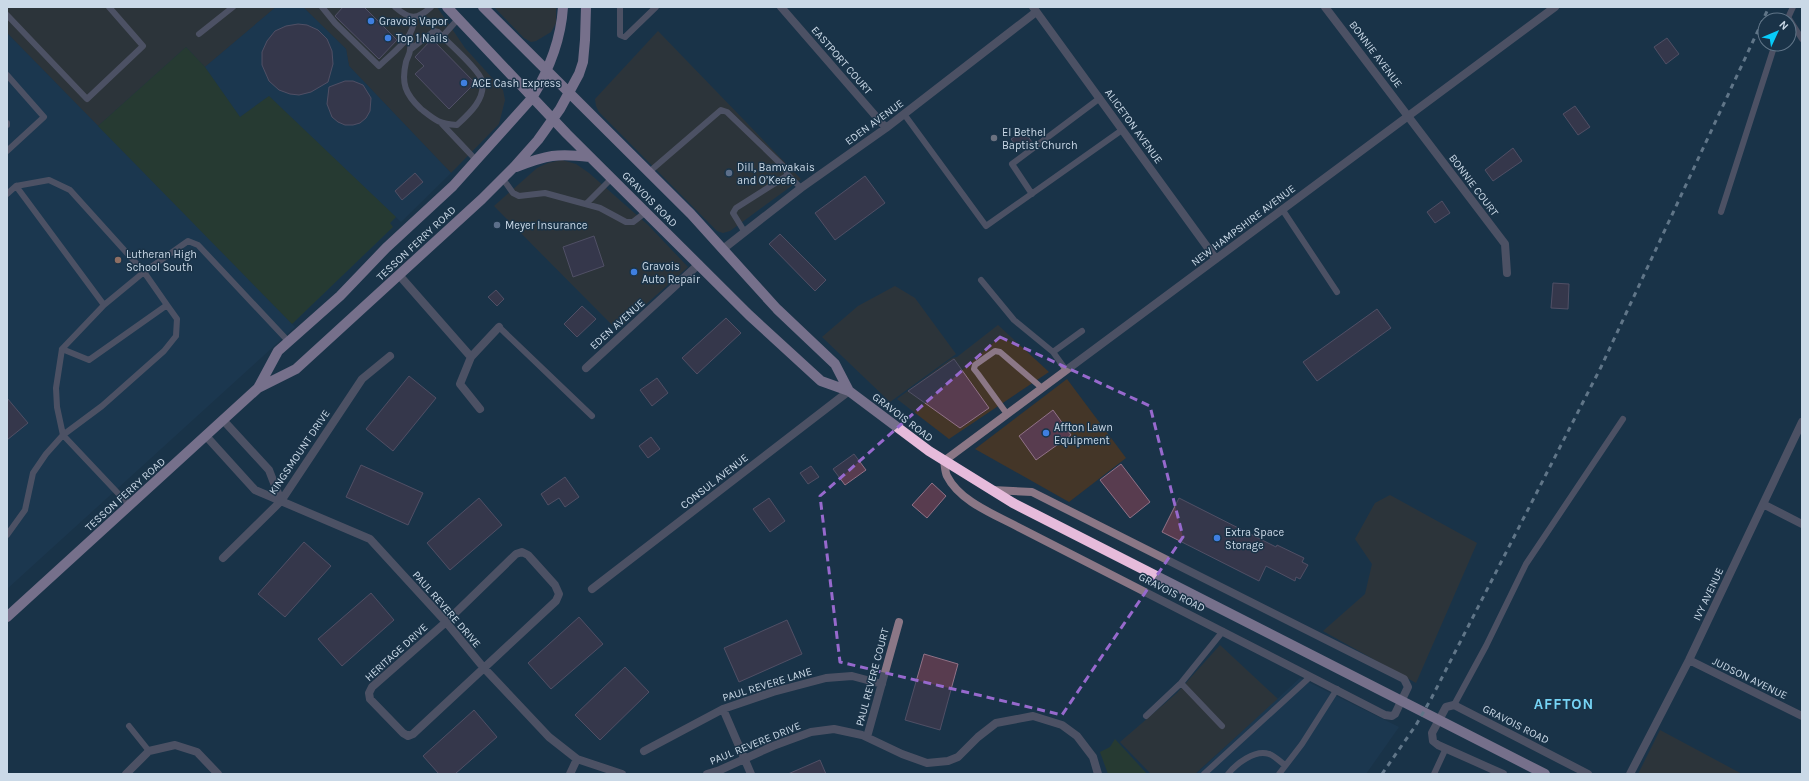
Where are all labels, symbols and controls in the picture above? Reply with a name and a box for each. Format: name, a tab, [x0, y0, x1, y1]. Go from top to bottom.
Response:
north arrow	[1757, 12, 1797, 52]
place label: Gravois Vapor	[379, 15, 448, 28]
marker: Gravois Vapor	[366, 16, 376, 26]
street label: BONNIE AVENUE	[1346, 18, 1405, 90]
text: N	[1776, 18, 1791, 33]
street label: EASTPORT COURT	[809, 24, 875, 97]
place label: Top 1 Nails	[396, 32, 448, 45]
marker: Top 1 Nails	[383, 33, 393, 43]
place label: ACE Cash Express	[472, 77, 561, 90]
marker: ACE Cash Express	[459, 78, 469, 88]
street label: ALICETON AVENUE	[1102, 86, 1165, 166]
street label: EDEN AVENUE	[843, 97, 906, 148]
place label: El Bethel Baptist Church	[1002, 126, 1078, 152]
marker: El Bethel Baptist Church	[989, 133, 999, 143]
street label: BONNIE COURT	[1446, 152, 1501, 219]
place label: Dill, Bamvakais and O’Keefe	[737, 161, 815, 187]
marker: Dill, Bamvakais and O’Keefe	[724, 168, 734, 178]
street label: GRAVOIS ROAD	[619, 169, 680, 230]
street label: NEW HAMPSHIRE AVENUE	[1189, 182, 1298, 269]
street label: TESSON FERRY ROAD	[374, 203, 459, 283]
place label: Meyer Insurance	[505, 219, 588, 232]
marker: Meyer Insurance	[492, 220, 502, 230]
place label: Lutheran High School South	[126, 248, 197, 274]
marker: Lutheran High School South	[113, 255, 123, 265]
place label: Gravois Auto Repair	[642, 260, 700, 286]
marker: Gravois Auto Repair	[629, 267, 639, 277]
street label: EDEN AVENUE	[587, 296, 647, 352]
street label: GRAVOIS ROAD	[870, 390, 936, 444]
street label: KINGSMOUNT DRIVE	[266, 407, 333, 497]
place label: Affton Lawn Equipment	[1054, 421, 1113, 447]
marker: Affton Lawn Equipment	[1041, 428, 1051, 438]
street label: CONSUL AVENUE	[678, 451, 751, 512]
street label: TESSON FERRY ROAD	[82, 455, 168, 534]
place label: Extra Space Storage	[1225, 526, 1284, 552]
marker: Extra Space Storage	[1212, 533, 1222, 543]
street label: IVY AVENUE	[1690, 566, 1726, 623]
street label: PAUL REVERE DRIVE	[410, 568, 483, 650]
street label: GRAVOIS ROAD	[1136, 570, 1207, 615]
street label: HERITAGE DRIVE	[362, 621, 430, 684]
street label: PAUL REVERE COURT	[853, 626, 892, 728]
street label: JUDSON AVENUE	[1710, 655, 1790, 702]
street label: PAUL REVERE LANE	[721, 665, 813, 704]
district label: AFFTON	[1534, 695, 1594, 713]
street label: GRAVOIS ROAD	[1480, 702, 1551, 747]
street label: PAUL REVERE DRIVE	[708, 719, 803, 768]

